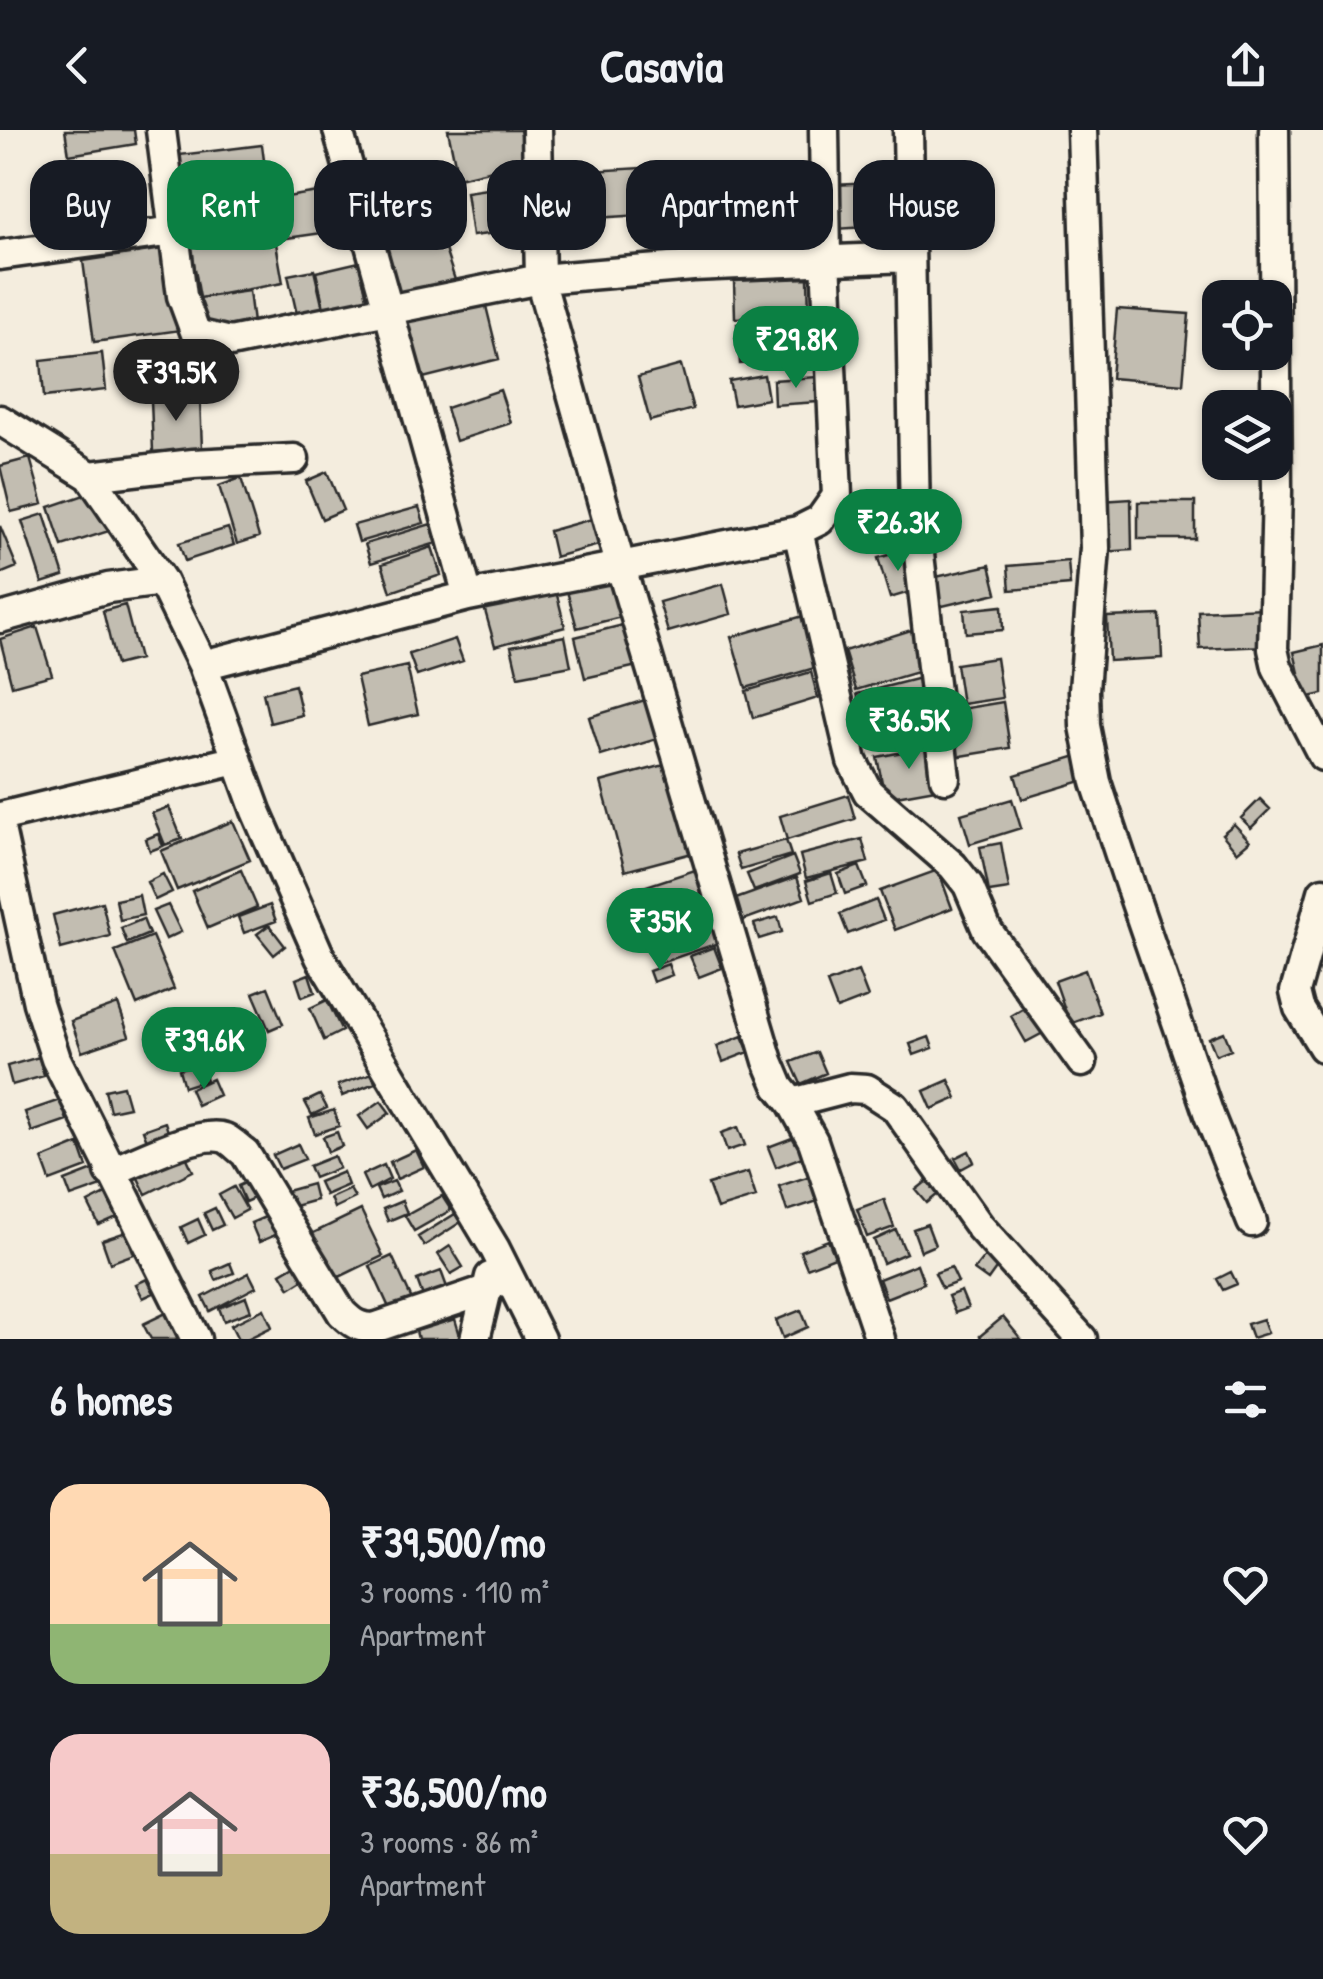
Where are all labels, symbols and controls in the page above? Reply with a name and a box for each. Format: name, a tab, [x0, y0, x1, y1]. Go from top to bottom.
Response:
text: Casavia	[600, 35, 723, 96]
icon: back	[50, 38, 105, 93]
icon: share	[1218, 38, 1273, 93]
chip: Buy	[30, 160, 147, 250]
chip: Rent	[167, 160, 294, 250]
chip: Filters	[314, 160, 467, 250]
chip: New	[487, 160, 606, 250]
chip: Apartment	[626, 160, 833, 250]
chip: House	[853, 160, 995, 250]
map controls	[1202, 280, 1292, 480]
button: locate	[1202, 280, 1292, 370]
pin: ₹29.8K	[715, 306, 877, 391]
text: ₹29.8K	[755, 317, 837, 360]
pin: ₹39.5K	[95, 339, 257, 424]
text: ₹39.5K	[135, 350, 217, 393]
button: layers	[1202, 390, 1292, 480]
pin: ₹26.3K	[817, 489, 979, 574]
text: ₹26.3K	[856, 500, 940, 543]
pin: ₹36.5K	[828, 687, 990, 772]
text: ₹36.5K	[868, 698, 950, 741]
pin: ₹35K	[601, 888, 719, 973]
text: ₹35K	[629, 899, 691, 942]
pin: ₹39.6K	[123, 1007, 285, 1092]
text: ₹39.6K	[164, 1018, 244, 1061]
text: 6 homes	[50, 1371, 172, 1428]
icon: filters	[1218, 1372, 1273, 1427]
text: ₹39,500/mo	[360, 1513, 545, 1570]
icon: home	[130, 1524, 250, 1644]
icon: heart	[1218, 1557, 1273, 1612]
text: 3 rooms · 110 m²	[360, 1570, 549, 1613]
text: Apartment	[360, 1613, 485, 1656]
text: ₹36,500/mo	[360, 1763, 547, 1820]
icon: home	[130, 1774, 250, 1894]
icon: heart	[1218, 1807, 1273, 1862]
text: 3 rooms · 86 m²	[360, 1820, 538, 1863]
text: Apartment	[360, 1863, 485, 1906]

